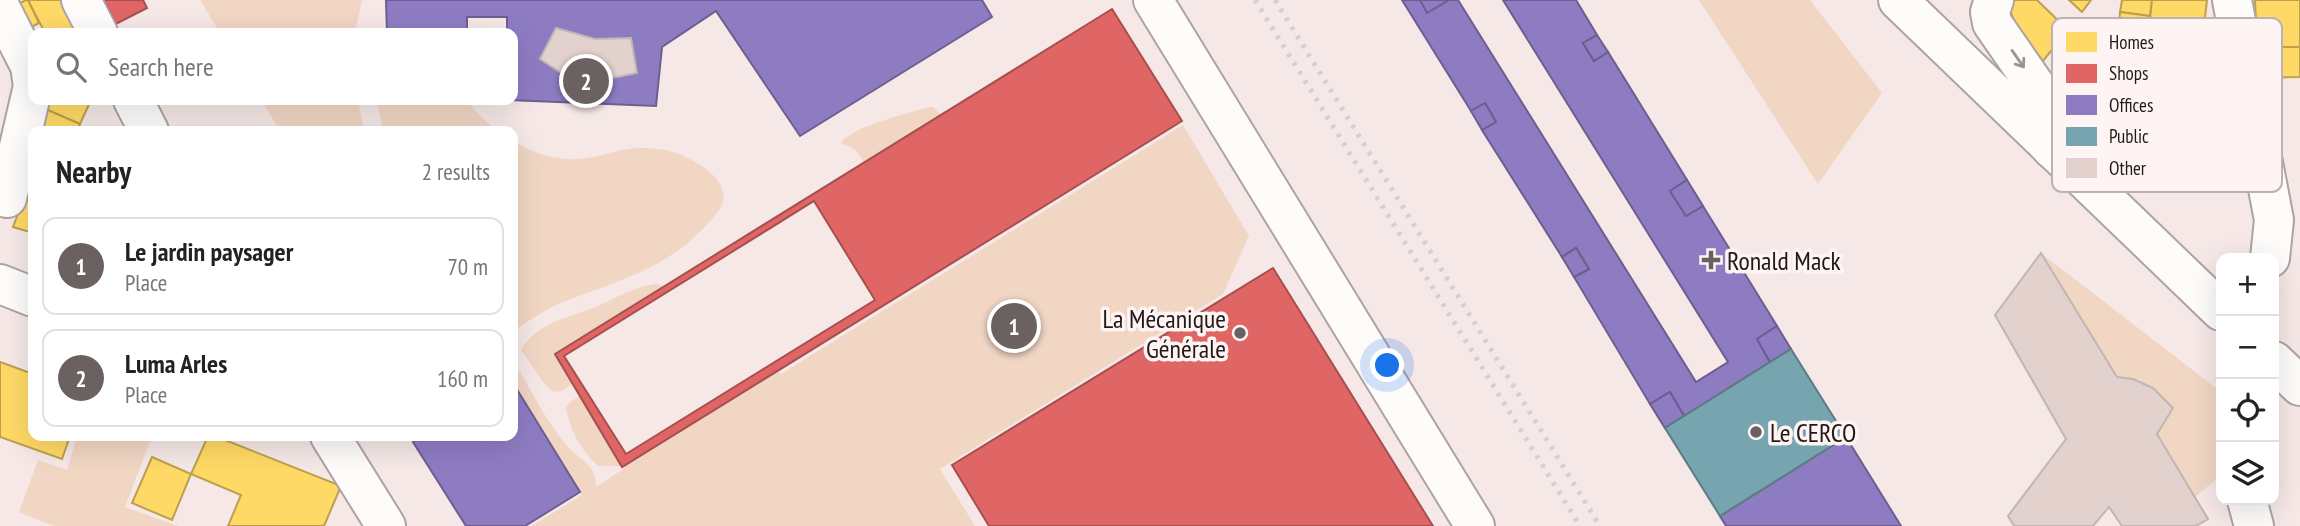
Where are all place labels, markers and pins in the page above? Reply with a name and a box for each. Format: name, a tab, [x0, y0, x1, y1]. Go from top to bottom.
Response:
pin: 2	[563, 55, 609, 107]
place label: Ronald Mack	[1727, 244, 1841, 277]
marker: Ronald Mack	[1701, 250, 1721, 270]
pin: 1	[991, 300, 1037, 352]
place label: La Mécanique Générale	[1103, 302, 1226, 365]
marker: La Mécanique Générale	[1232, 325, 1248, 341]
place label: Le CERCO	[1770, 416, 1856, 449]
marker: Le CERCO	[1748, 424, 1764, 440]

